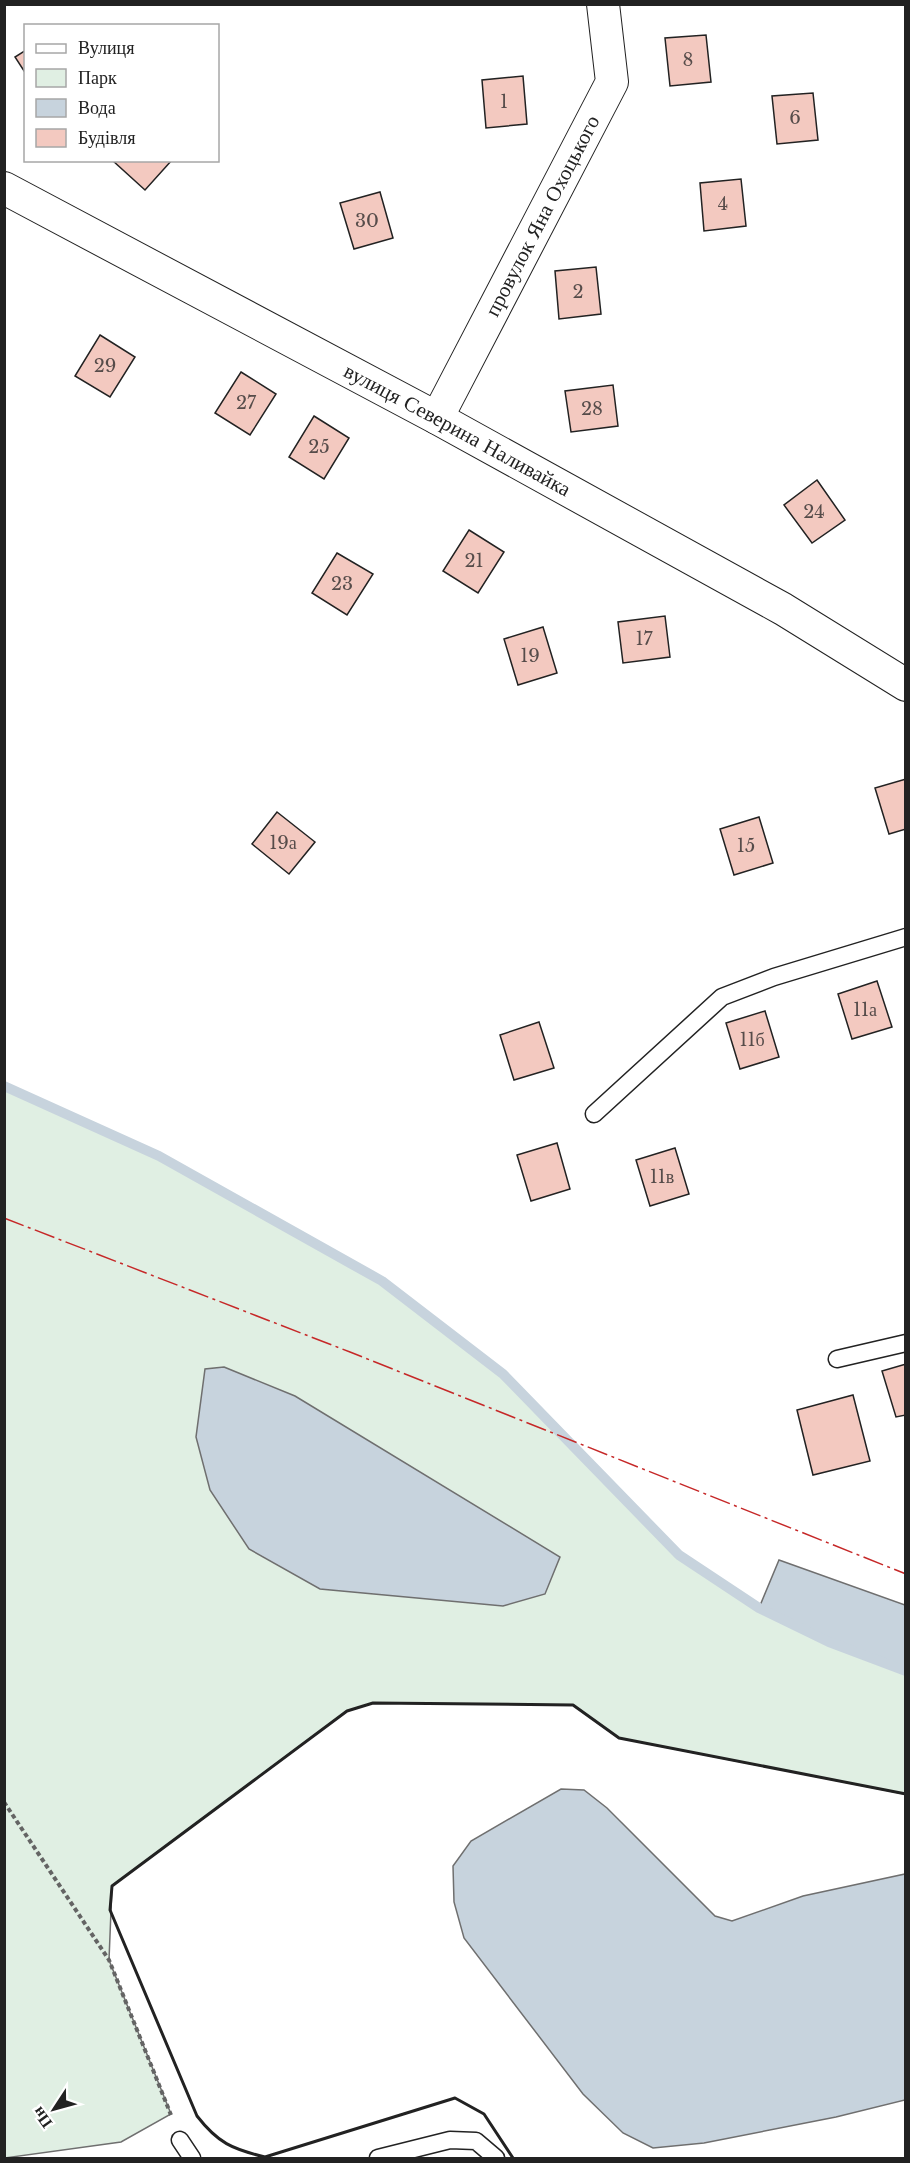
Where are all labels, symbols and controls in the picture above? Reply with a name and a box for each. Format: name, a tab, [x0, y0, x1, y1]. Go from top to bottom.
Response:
legend	[24, 24, 219, 162]
text: Вулиця	[78, 37, 135, 59]
house number: 8	[683, 49, 693, 71]
text: Парк	[78, 67, 117, 89]
house number: 1	[500, 91, 508, 113]
text: Вода	[78, 97, 116, 119]
house number: 6	[789, 107, 801, 129]
street label: провулок Яна Охоцького	[479, 111, 605, 321]
text: Будівля	[78, 127, 135, 149]
house number: 4	[718, 193, 728, 215]
house number: 30	[355, 210, 379, 232]
house number: 2	[572, 281, 584, 303]
house number: 29	[94, 355, 116, 377]
street label: вулиця Северина Наливайка	[339, 358, 576, 503]
house number: 27	[236, 392, 257, 414]
house number: 28	[581, 398, 603, 420]
house number: 25	[308, 436, 330, 458]
house number: 24	[803, 501, 825, 523]
house number: 21	[464, 550, 484, 572]
house number: 23	[331, 573, 353, 595]
house number: 17	[635, 628, 653, 650]
house number: 19	[520, 645, 540, 667]
house number: 19а	[269, 832, 297, 854]
house number: 15	[737, 835, 755, 857]
house number: 11а	[853, 999, 877, 1021]
house number: 11б	[739, 1029, 765, 1051]
house number: 11в	[650, 1166, 674, 1188]
north arrow	[24, 2079, 84, 2139]
text: Пн	[27, 2103, 56, 2132]

